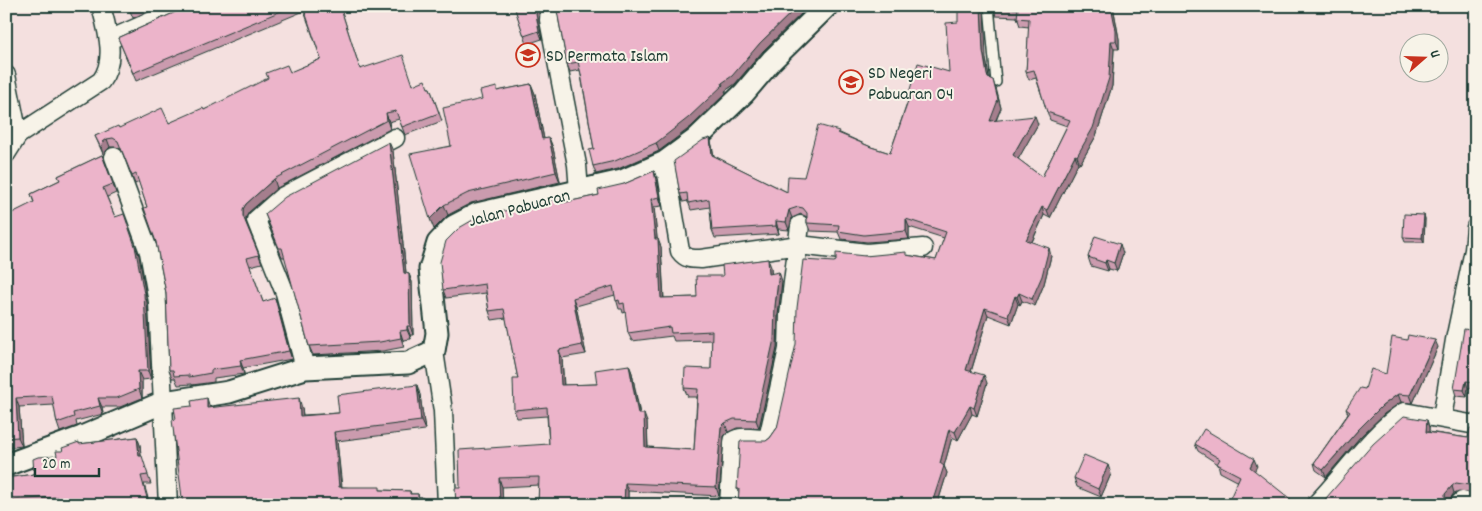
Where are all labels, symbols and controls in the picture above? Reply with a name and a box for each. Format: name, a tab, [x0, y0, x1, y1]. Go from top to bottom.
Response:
north arrow	[1400, 32, 1450, 82]
school or university icon: SD Permata Islam	[515, 42, 541, 68]
place label: SD Permata Islam	[546, 45, 668, 70]
text: U	[1424, 48, 1445, 61]
place label: SD Negeri Pabuaran 04	[868, 62, 953, 108]
school or university icon: SD Negeri Pabuaran 04	[838, 69, 864, 95]
street label: Jalan Pabuaran	[466, 184, 573, 235]
scale bar	[35, 446, 99, 478]
text: 20 m	[42, 454, 70, 476]

